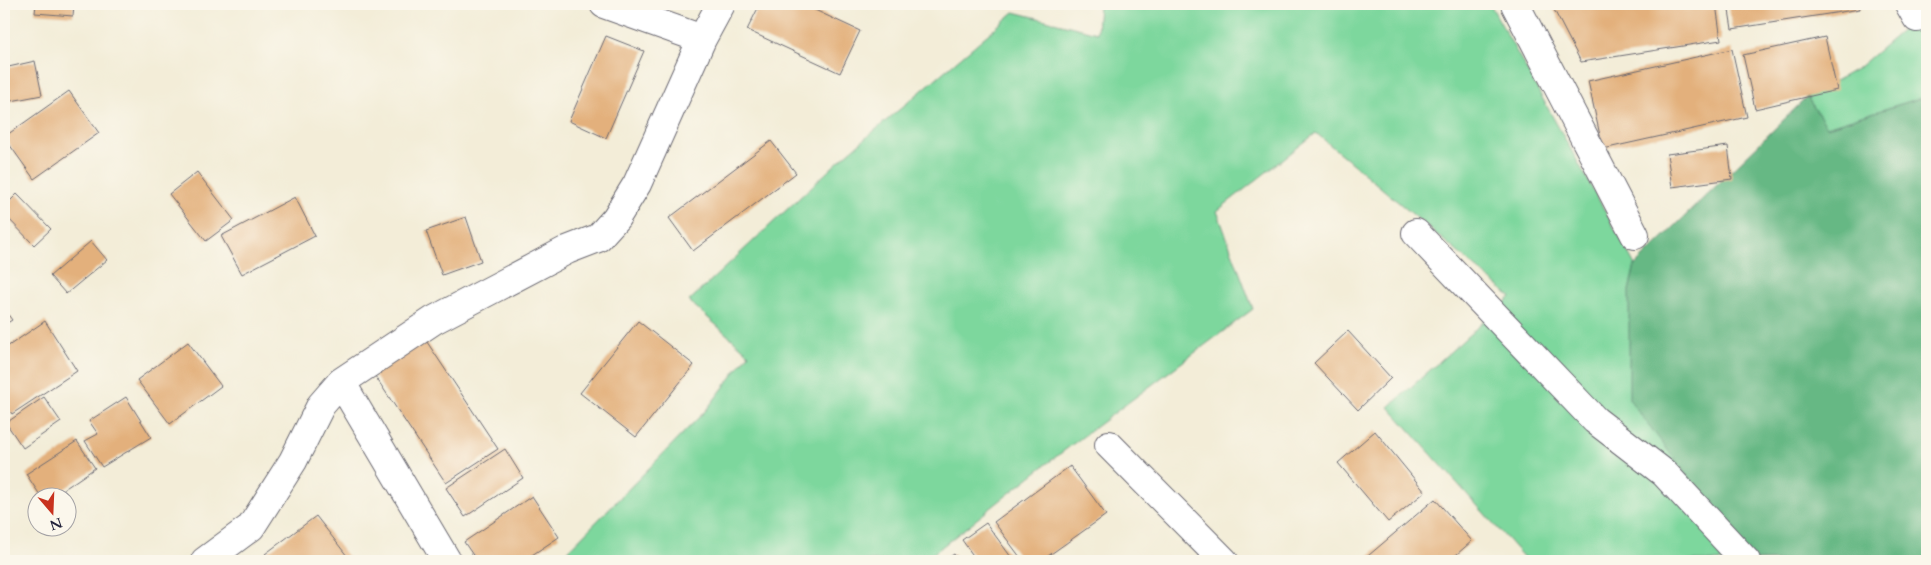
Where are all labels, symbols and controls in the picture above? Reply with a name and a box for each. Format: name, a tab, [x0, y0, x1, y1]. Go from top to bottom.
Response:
north arrow	[28, 488, 78, 538]
text: N	[47, 513, 65, 535]

